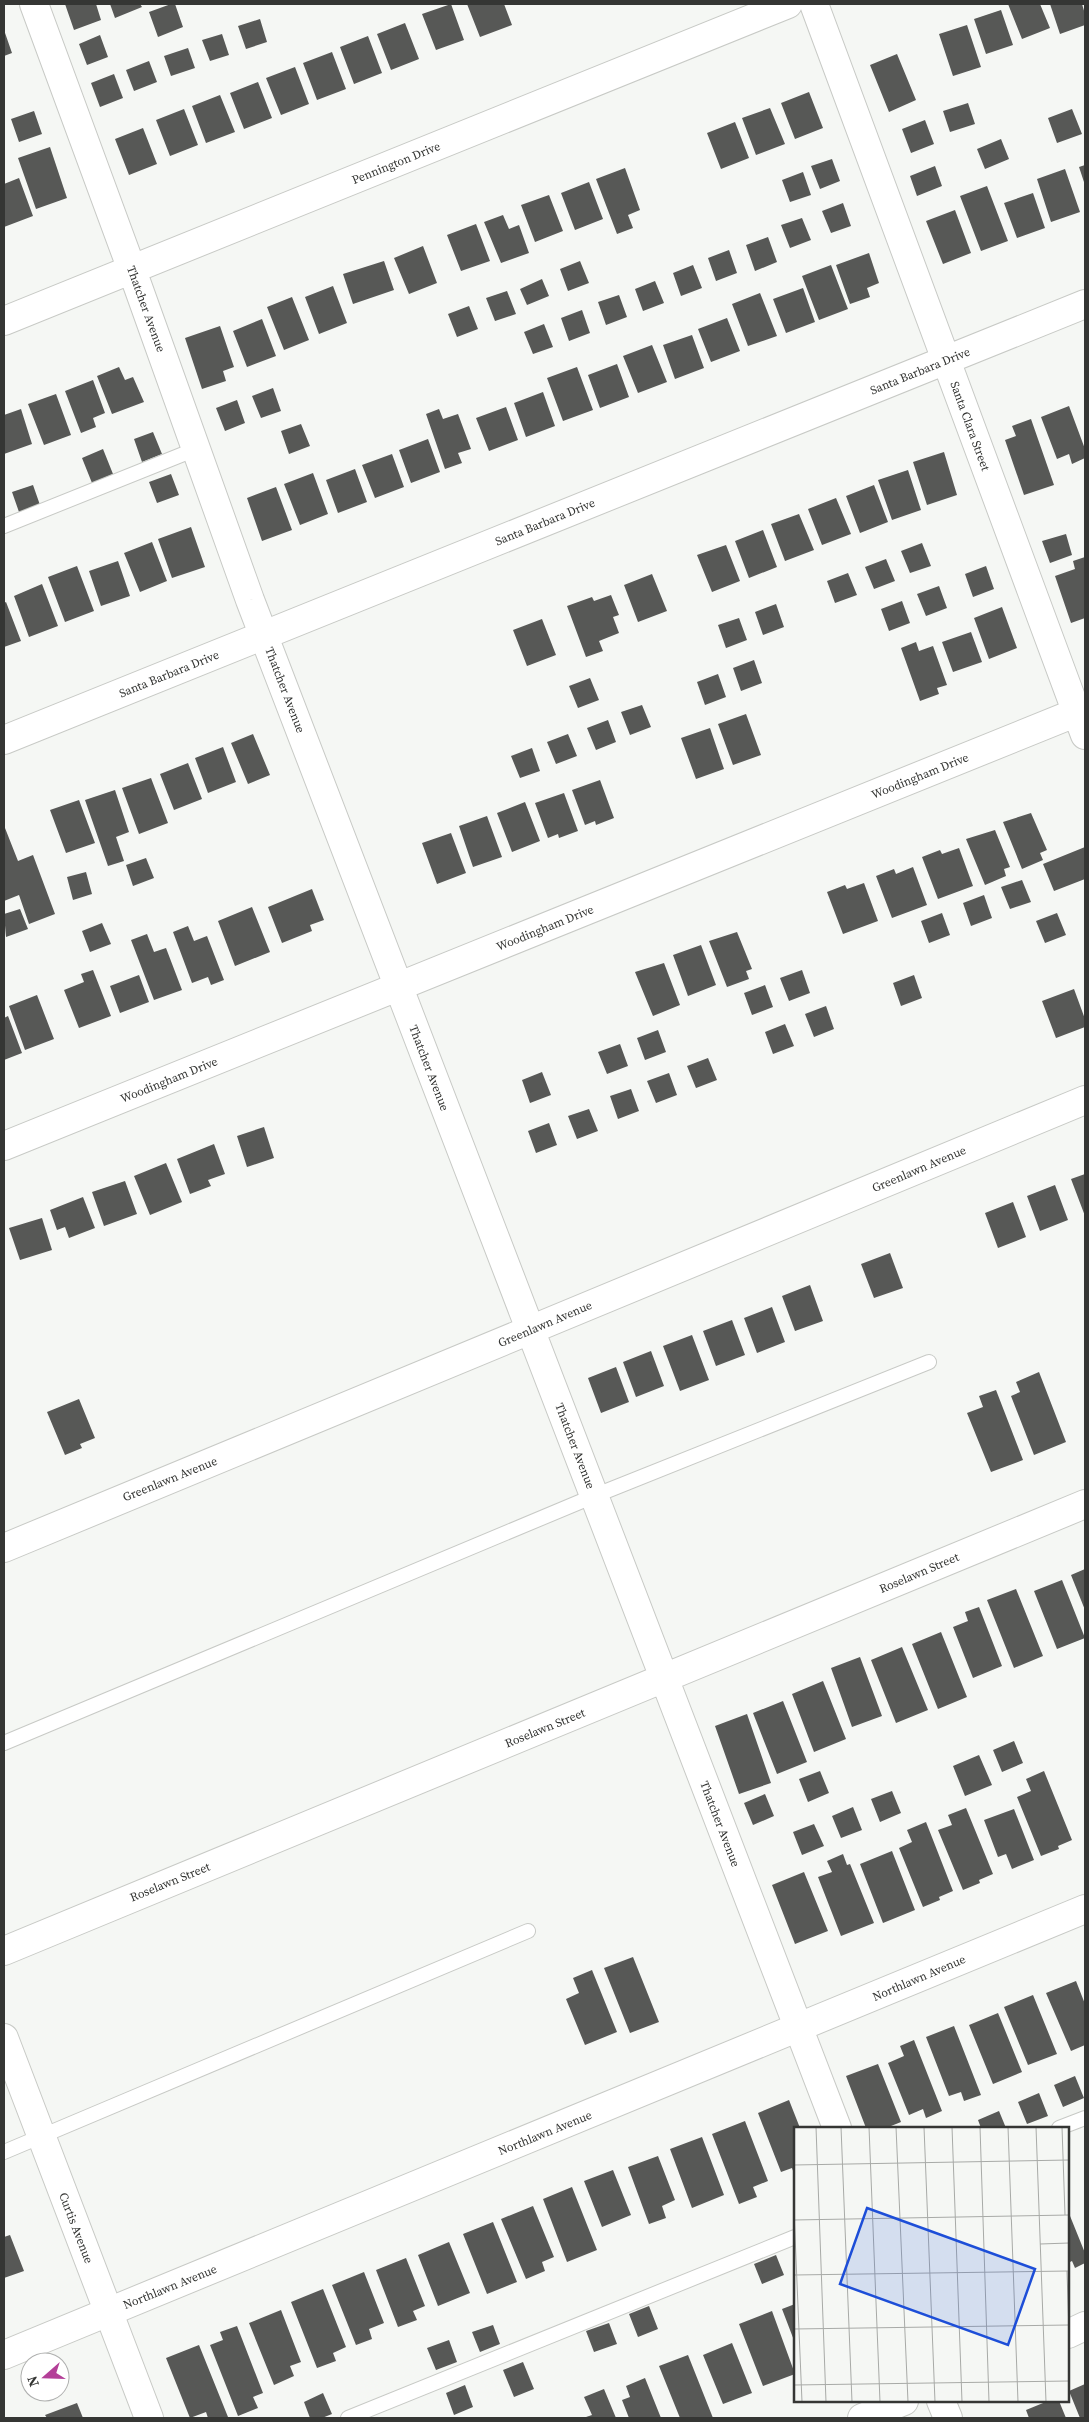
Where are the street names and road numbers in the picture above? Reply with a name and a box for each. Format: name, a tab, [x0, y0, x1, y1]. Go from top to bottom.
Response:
street label: Pennington Drive	[349, 138, 443, 188]
street label: Thatcher Avenue	[123, 264, 169, 354]
street label: Santa Barbara Drive	[868, 344, 972, 398]
street label: Santa Clara Street	[946, 379, 994, 473]
street label: Santa Barbara Drive	[493, 495, 597, 549]
street label: Thatcher Avenue	[261, 645, 309, 735]
street label: Santa Barbara Drive	[117, 647, 221, 701]
street label: Woodingham Drive	[869, 749, 971, 803]
street label: Woodingham Drive	[494, 901, 596, 955]
street label: Thatcher Avenue	[405, 1023, 453, 1113]
street label: Woodingham Drive	[118, 1053, 220, 1107]
street label: Greenlawn Avenue	[870, 1142, 968, 1196]
street label: Greenlawn Avenue	[496, 1297, 594, 1351]
street label: Thatcher Avenue	[551, 1401, 599, 1491]
street label: Greenlawn Avenue	[120, 1453, 220, 1505]
street label: Roselawn Street	[877, 1549, 961, 1597]
street label: Roselawn Street	[503, 1705, 588, 1751]
street label: Thatcher Avenue	[696, 1779, 744, 1869]
street label: Roselawn Street	[128, 1859, 213, 1905]
street label: Northlawn Avenue	[870, 1951, 968, 2005]
street label: Northlawn Avenue	[496, 2107, 594, 2159]
street label: Curtis Avenue	[55, 2190, 97, 2266]
street label: Northlawn Avenue	[121, 2261, 219, 2313]

